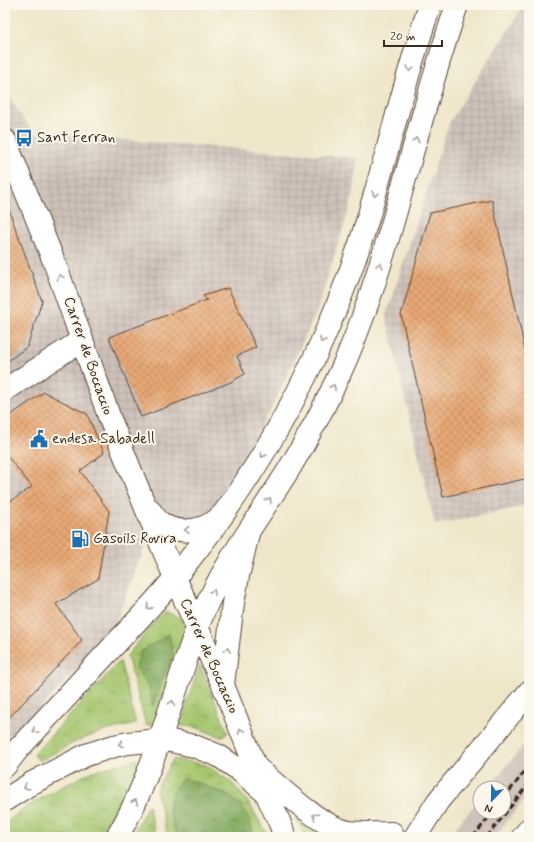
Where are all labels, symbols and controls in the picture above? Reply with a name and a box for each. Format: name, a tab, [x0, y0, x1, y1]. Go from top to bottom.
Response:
scale bar	[384, 22, 442, 48]
text: 20 m	[390, 29, 416, 45]
one-way arrow	[406, 65, 415, 72]
bus stop icon: Sant Ferran	[14, 128, 34, 148]
place label: Sant Ferran	[37, 128, 115, 148]
one-way arrow	[411, 137, 420, 144]
one-way arrow	[371, 190, 380, 197]
one-way arrow	[375, 262, 384, 269]
one-way arrow	[56, 273, 65, 280]
street label: Carrer de Boccaccio	[58, 294, 118, 418]
one-way arrow	[319, 336, 327, 343]
one-way arrow	[328, 383, 336, 391]
public building icon: endesa Sabadell	[29, 429, 49, 449]
place label: endesa Sabadell	[52, 429, 155, 449]
one-way arrow	[260, 451, 267, 458]
one-way arrow	[264, 497, 271, 504]
one-way arrow	[184, 526, 190, 535]
fuel station icon: Gasoils Rovira	[70, 529, 90, 549]
place label: Gasoils Rovira	[93, 529, 177, 549]
one-way arrow	[208, 589, 216, 596]
street label: Carrer de Boccaccio	[175, 595, 243, 717]
one-way arrow	[146, 602, 154, 610]
one-way arrow	[222, 647, 231, 653]
one-way arrow	[167, 699, 176, 706]
one-way arrow	[33, 726, 40, 734]
one-way arrow	[238, 727, 246, 734]
one-way arrow	[118, 740, 124, 748]
north arrow	[472, 780, 512, 820]
one-way arrow	[23, 782, 30, 790]
one-way arrow	[130, 799, 138, 807]
text: N	[483, 800, 495, 816]
one-way arrow	[313, 814, 320, 821]

